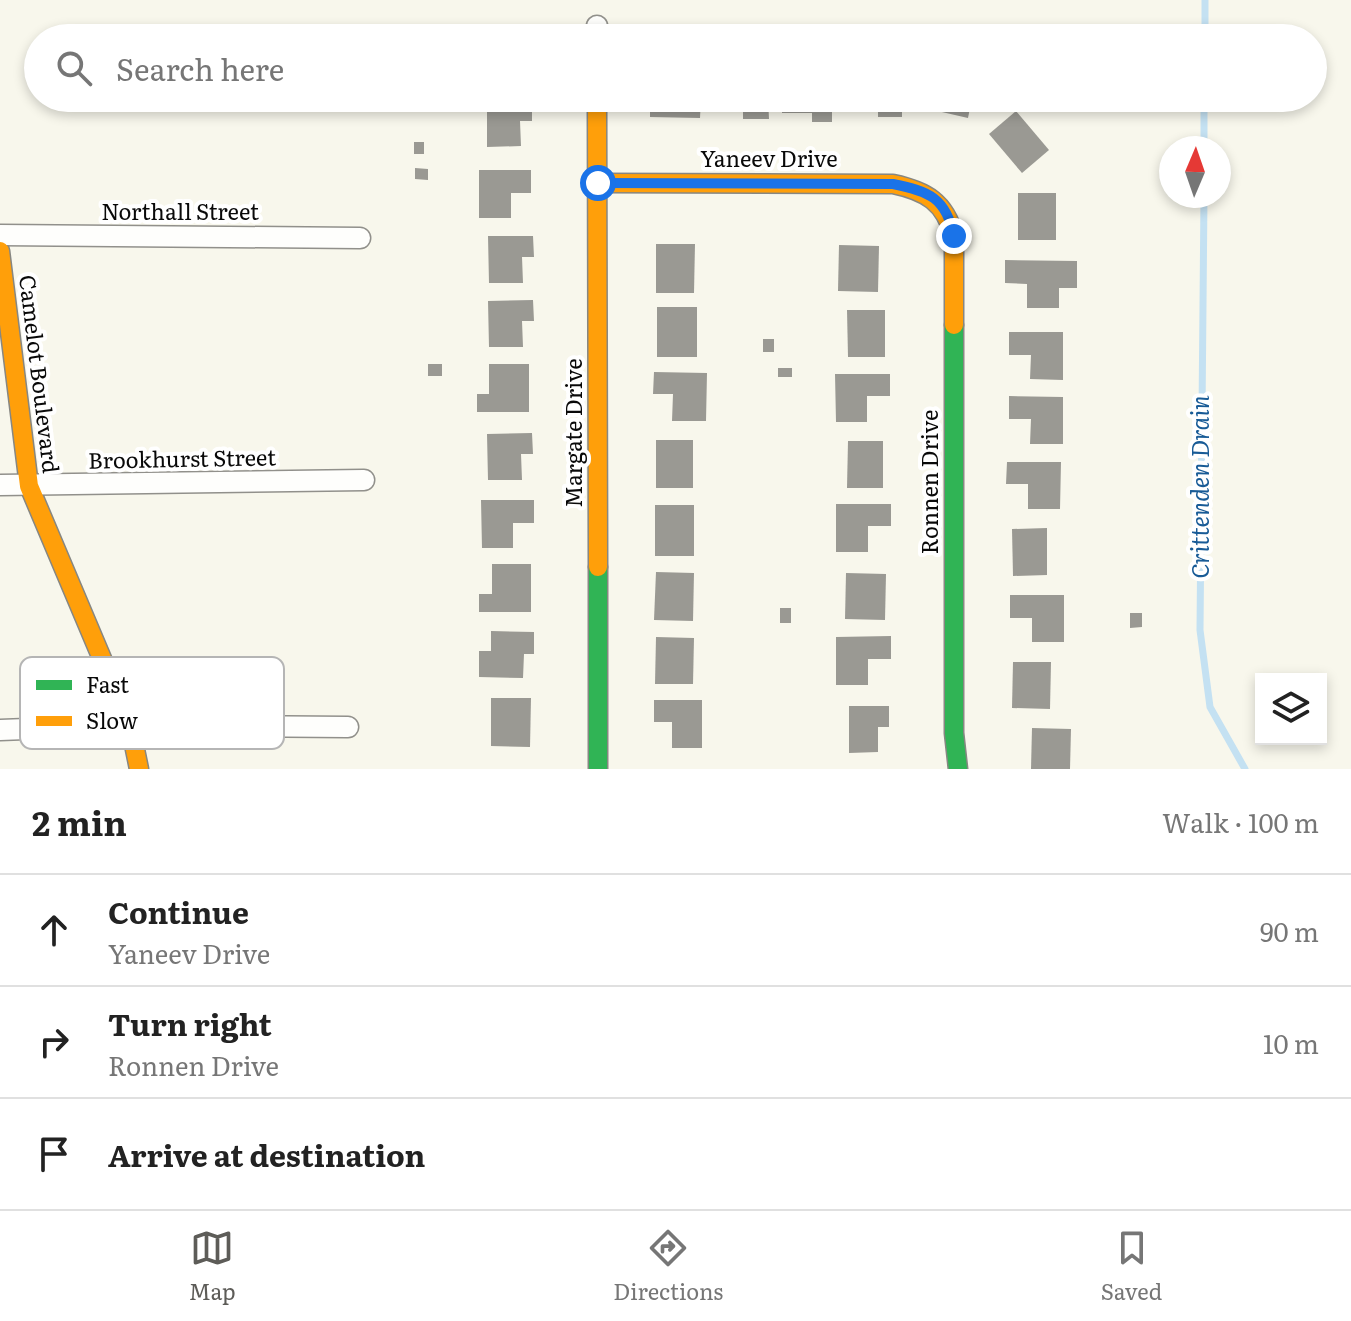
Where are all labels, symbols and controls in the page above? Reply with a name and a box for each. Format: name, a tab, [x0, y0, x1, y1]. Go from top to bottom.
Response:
search box	[24, 24, 1327, 112]
icon: search	[52, 46, 96, 90]
text: Search here	[116, 46, 284, 90]
north arrow	[1159, 136, 1231, 208]
street label: Yaneev Drive	[700, 141, 838, 174]
route start	[580, 165, 616, 201]
street label: Northall Street	[101, 194, 259, 227]
route end	[936, 218, 972, 254]
street label: Camelot Boulevard	[12, 273, 69, 475]
street label: Margate Drive	[556, 358, 589, 508]
water label: Crittenden Drain	[1181, 395, 1216, 579]
street label: Ronnen Drive	[912, 410, 945, 554]
street label: Brookhurst Street	[88, 439, 276, 476]
legend	[20, 657, 284, 749]
text: Fast	[86, 667, 129, 700]
map controls	[1255, 673, 1327, 745]
button: layers	[1255, 673, 1327, 745]
text: Slow	[86, 703, 138, 736]
text: 2 min	[32, 796, 127, 846]
text: Walk · 100 m	[1162, 802, 1319, 841]
text: Continue	[108, 889, 249, 933]
icon: ahead	[32, 908, 76, 952]
text: 90 m	[1260, 911, 1319, 950]
text: Yaneev Drive	[108, 933, 270, 972]
text: Turn right	[108, 1001, 272, 1045]
icon: right	[32, 1020, 76, 1064]
text: 10 m	[1263, 1023, 1319, 1062]
text: Ronnen Drive	[108, 1045, 279, 1084]
icon: arrive	[32, 1132, 76, 1176]
text: Arrive at destination	[108, 1132, 425, 1176]
tab: Map	[189, 1226, 236, 1307]
tab: Directions	[613, 1226, 723, 1307]
tab: Saved	[1101, 1226, 1162, 1307]

